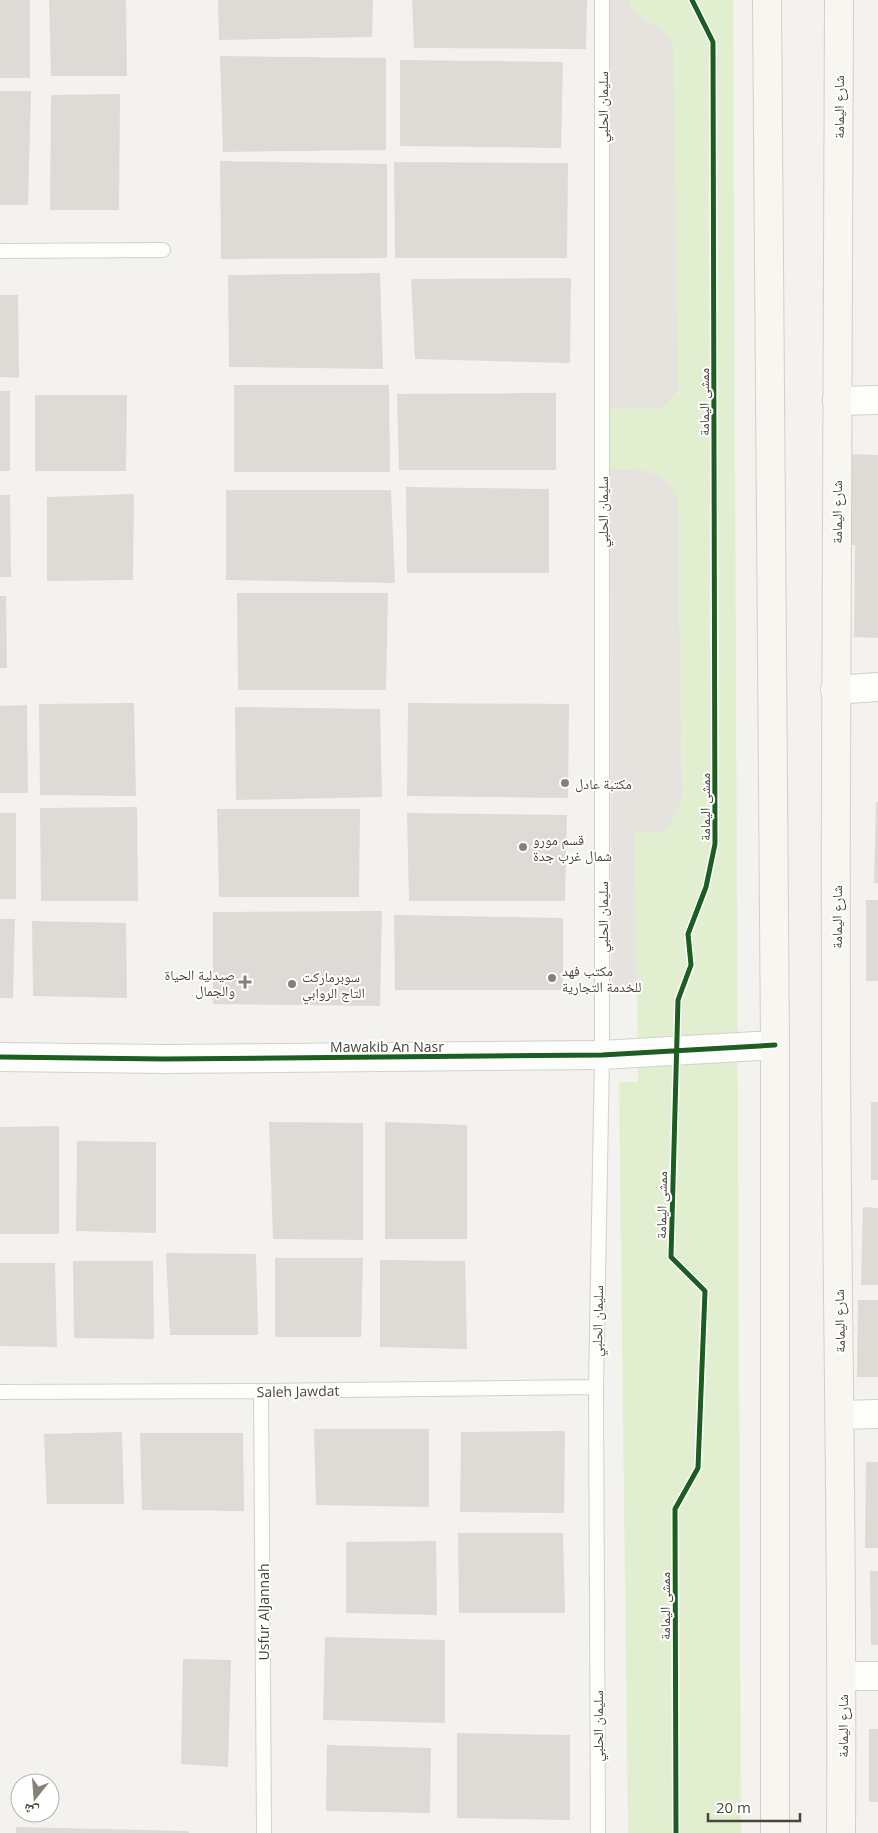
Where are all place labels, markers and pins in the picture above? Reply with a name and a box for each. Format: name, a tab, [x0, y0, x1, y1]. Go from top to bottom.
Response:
place label: مكتبة عادل	[575, 774, 632, 793]
marker: مكتبة عادل	[559, 777, 571, 789]
place label: قسم مورو شمال غرب جدة	[533, 830, 612, 865]
marker: قسم مورو شمال غرب جدة	[517, 841, 529, 853]
place label: مكتب فهد للخدمة التجارية	[562, 961, 641, 996]
place label: صيدلية الحياة والجمال	[164, 965, 235, 1000]
place label: سوبرماركت التاج الروابي	[302, 967, 365, 1004]
marker: مكتب فهد للخدمة التجارية	[546, 972, 558, 984]
marker: صيدلية الحياة والجمال	[239, 976, 251, 988]
marker: سوبرماركت التاج الروابي	[286, 978, 298, 990]

